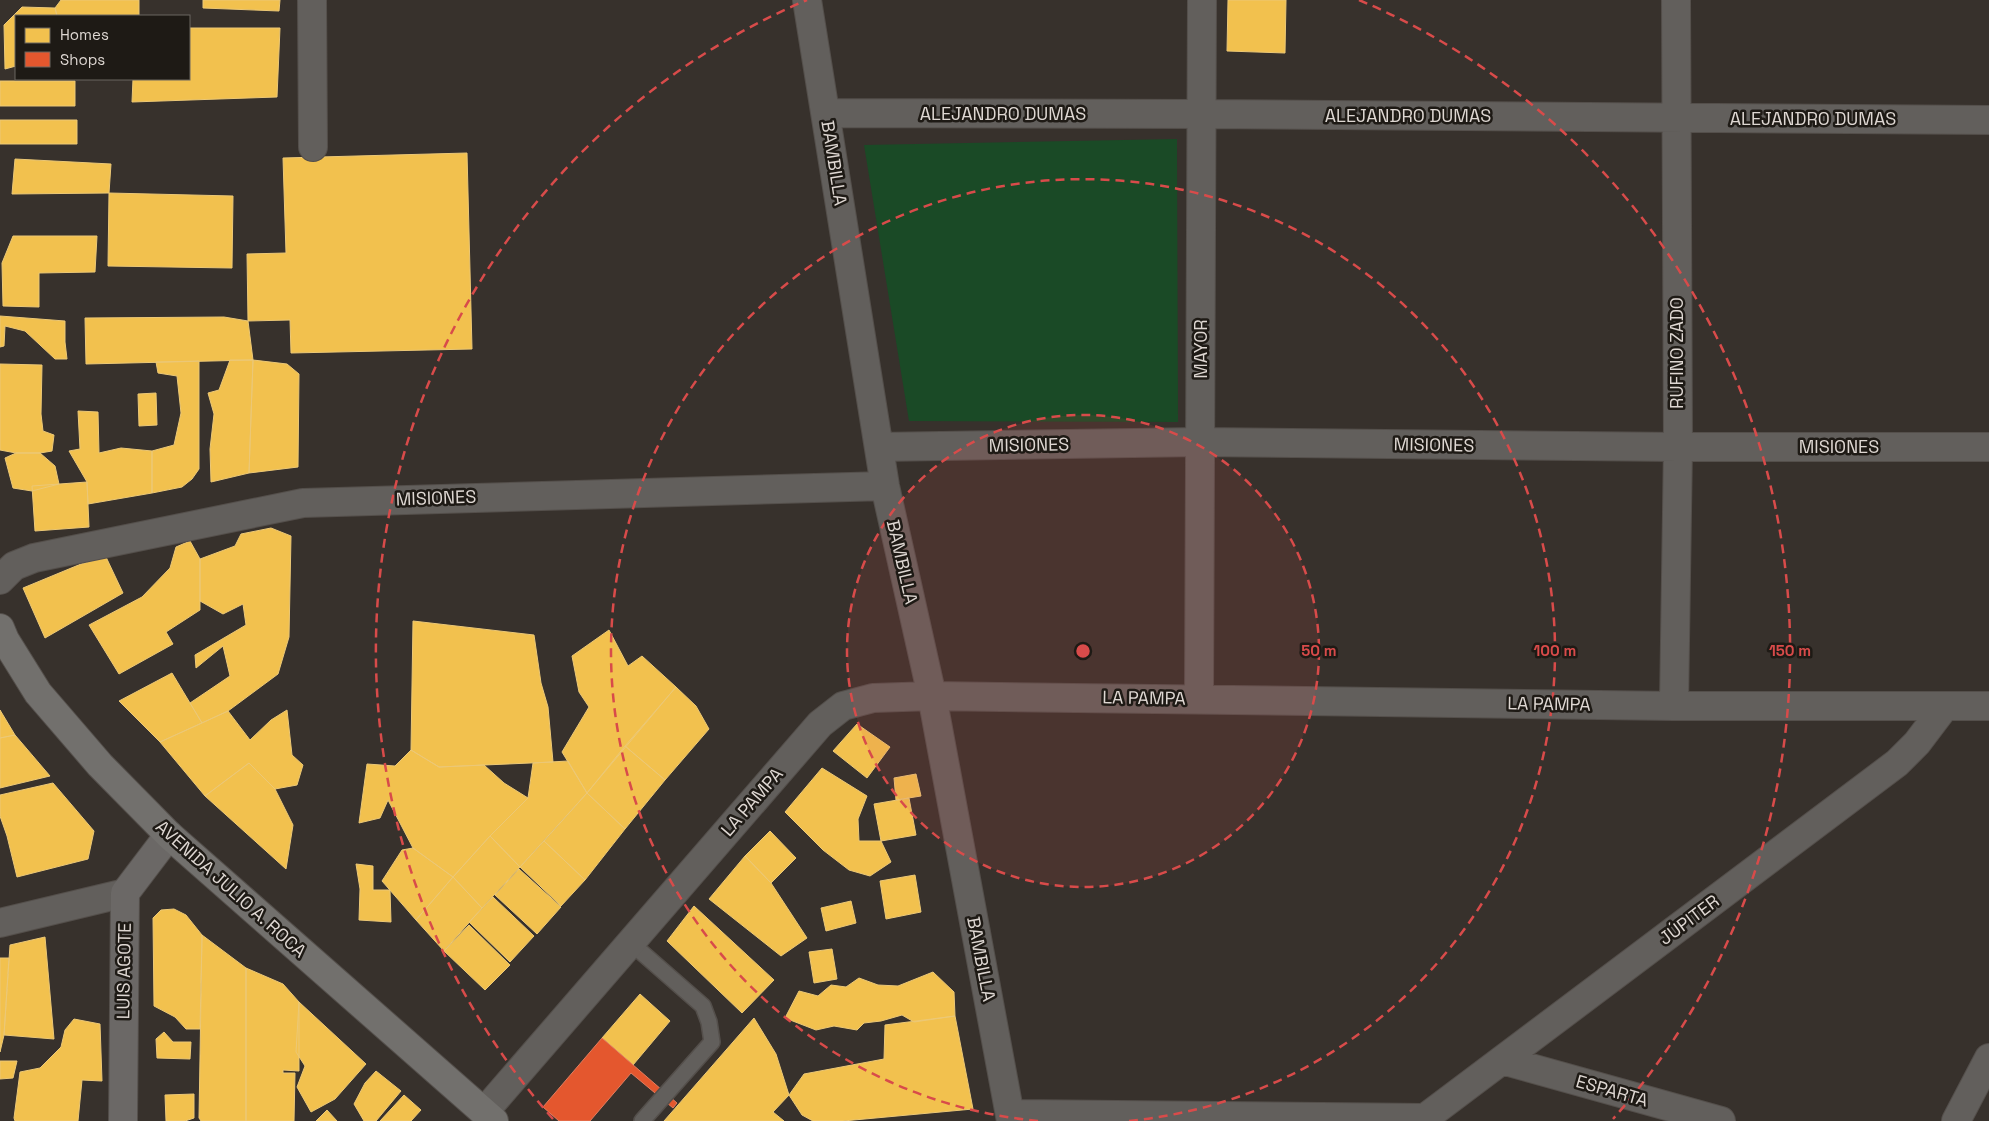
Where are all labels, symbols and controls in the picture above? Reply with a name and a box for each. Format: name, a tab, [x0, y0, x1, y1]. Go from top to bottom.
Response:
legend	[15, 15, 190, 80]
text: Homes	[60, 25, 109, 44]
text: Shops	[60, 50, 105, 69]
street label: ALEJANDRO DUMAS	[920, 102, 1086, 125]
street label: ALEJANDRO DUMAS	[1325, 104, 1491, 127]
street label: ALEJANDRO DUMAS	[1730, 107, 1896, 130]
street label: BAMBILLA	[816, 119, 853, 207]
street label: RUFINO ZADO	[1665, 297, 1688, 409]
street label: MAYOR	[1189, 319, 1212, 379]
street label: MISIONES	[989, 432, 1069, 457]
street label: MISIONES	[1394, 432, 1474, 457]
street label: MISIONES	[1799, 435, 1879, 458]
street label: MISIONES	[395, 485, 477, 510]
street label: BAMBILLA	[882, 517, 923, 606]
text: 50 m	[1301, 641, 1337, 660]
text: 100 m	[1534, 641, 1576, 660]
text: 150 m	[1769, 641, 1811, 660]
centre of rings	[1074, 642, 1092, 660]
street label: LA PAMPA	[1102, 685, 1186, 710]
street label: LA PAMPA	[1507, 691, 1591, 716]
street label: LA PAMPA	[716, 763, 788, 841]
street label: AVENIDA JULIO A. ROCA	[151, 815, 311, 962]
street label: JÚPITER	[1654, 889, 1724, 950]
street label: BAMBILLA	[962, 914, 1001, 1003]
street label: LUIS AGOTE	[111, 922, 136, 1019]
street label: ESPARTA	[1573, 1069, 1651, 1112]

